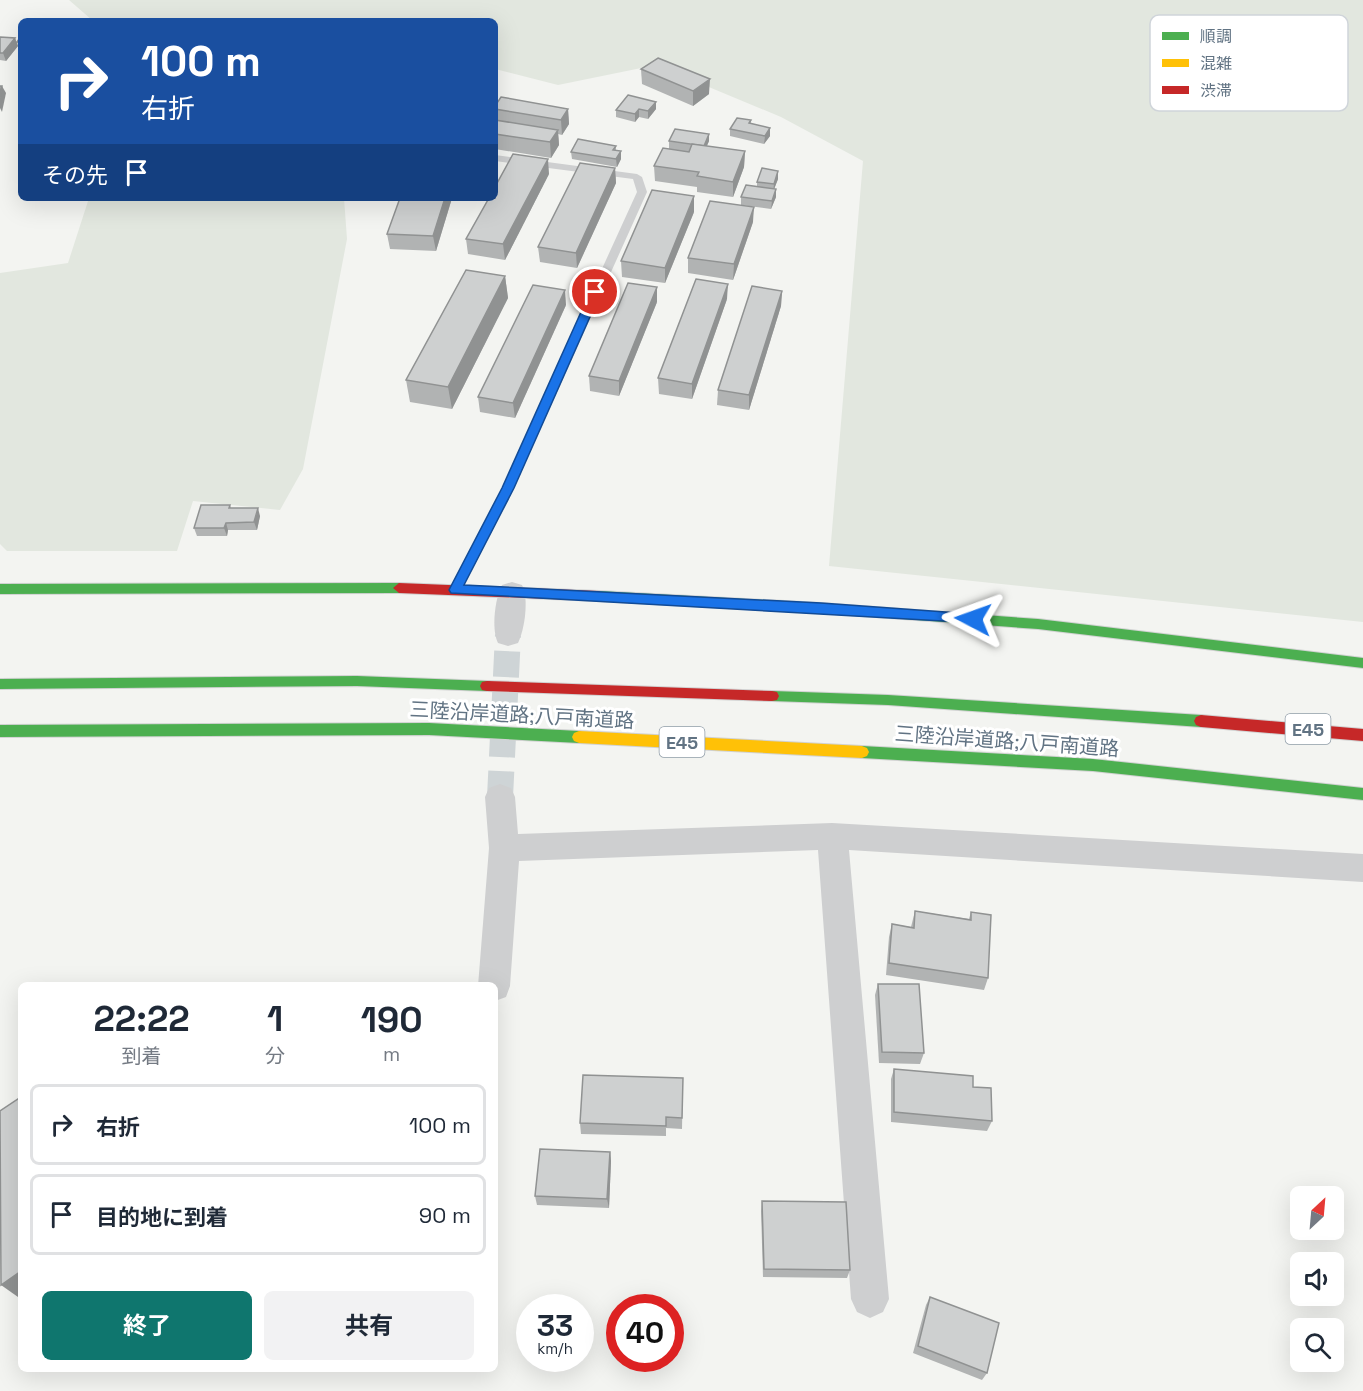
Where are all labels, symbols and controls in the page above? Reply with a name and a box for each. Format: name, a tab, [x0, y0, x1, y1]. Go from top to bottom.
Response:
legend	[1150, 15, 1348, 111]
text: 順調	[1200, 26, 1232, 47]
text: 100 m	[141, 35, 261, 88]
icon: right	[42, 42, 120, 120]
text: 混雑	[1200, 53, 1232, 74]
text: 渋滞	[1200, 80, 1232, 101]
text: 右折	[141, 91, 195, 126]
icon: arrive	[120, 156, 153, 189]
text: その先	[42, 161, 108, 189]
pin	[569, 266, 620, 317]
icon: arrive	[578, 275, 611, 308]
position arrow	[941, 587, 1005, 651]
street label: 三陸沿岸道路;八戸南道路	[409, 696, 635, 734]
road number: E45	[1286, 714, 1330, 744]
street label: 三陸沿岸道路;八戸南道路	[894, 720, 1120, 762]
road number: E45	[660, 727, 704, 757]
text: 22:22	[93, 996, 190, 1042]
text: 1	[267, 996, 283, 1042]
text: 190	[361, 997, 423, 1043]
text: m	[383, 1041, 400, 1067]
text: 到着	[122, 1043, 162, 1069]
text: 分	[265, 1043, 285, 1069]
icon: right	[45, 1108, 78, 1141]
text: 100 m	[409, 1111, 471, 1139]
text: 右折	[96, 1113, 140, 1141]
north arrow	[1290, 1186, 1344, 1240]
map controls	[1290, 1186, 1344, 1372]
icon: arrive	[45, 1198, 78, 1231]
text: 90 m	[419, 1201, 471, 1229]
text: 目的地に到着	[96, 1203, 228, 1231]
button: sound	[1290, 1252, 1344, 1306]
button: 終了	[42, 1291, 252, 1360]
button: 共有	[264, 1291, 474, 1360]
speed limit sign: 40	[606, 1294, 684, 1372]
text: 33	[537, 1306, 573, 1345]
button: search	[1290, 1318, 1344, 1372]
text: km/h	[537, 1339, 573, 1358]

